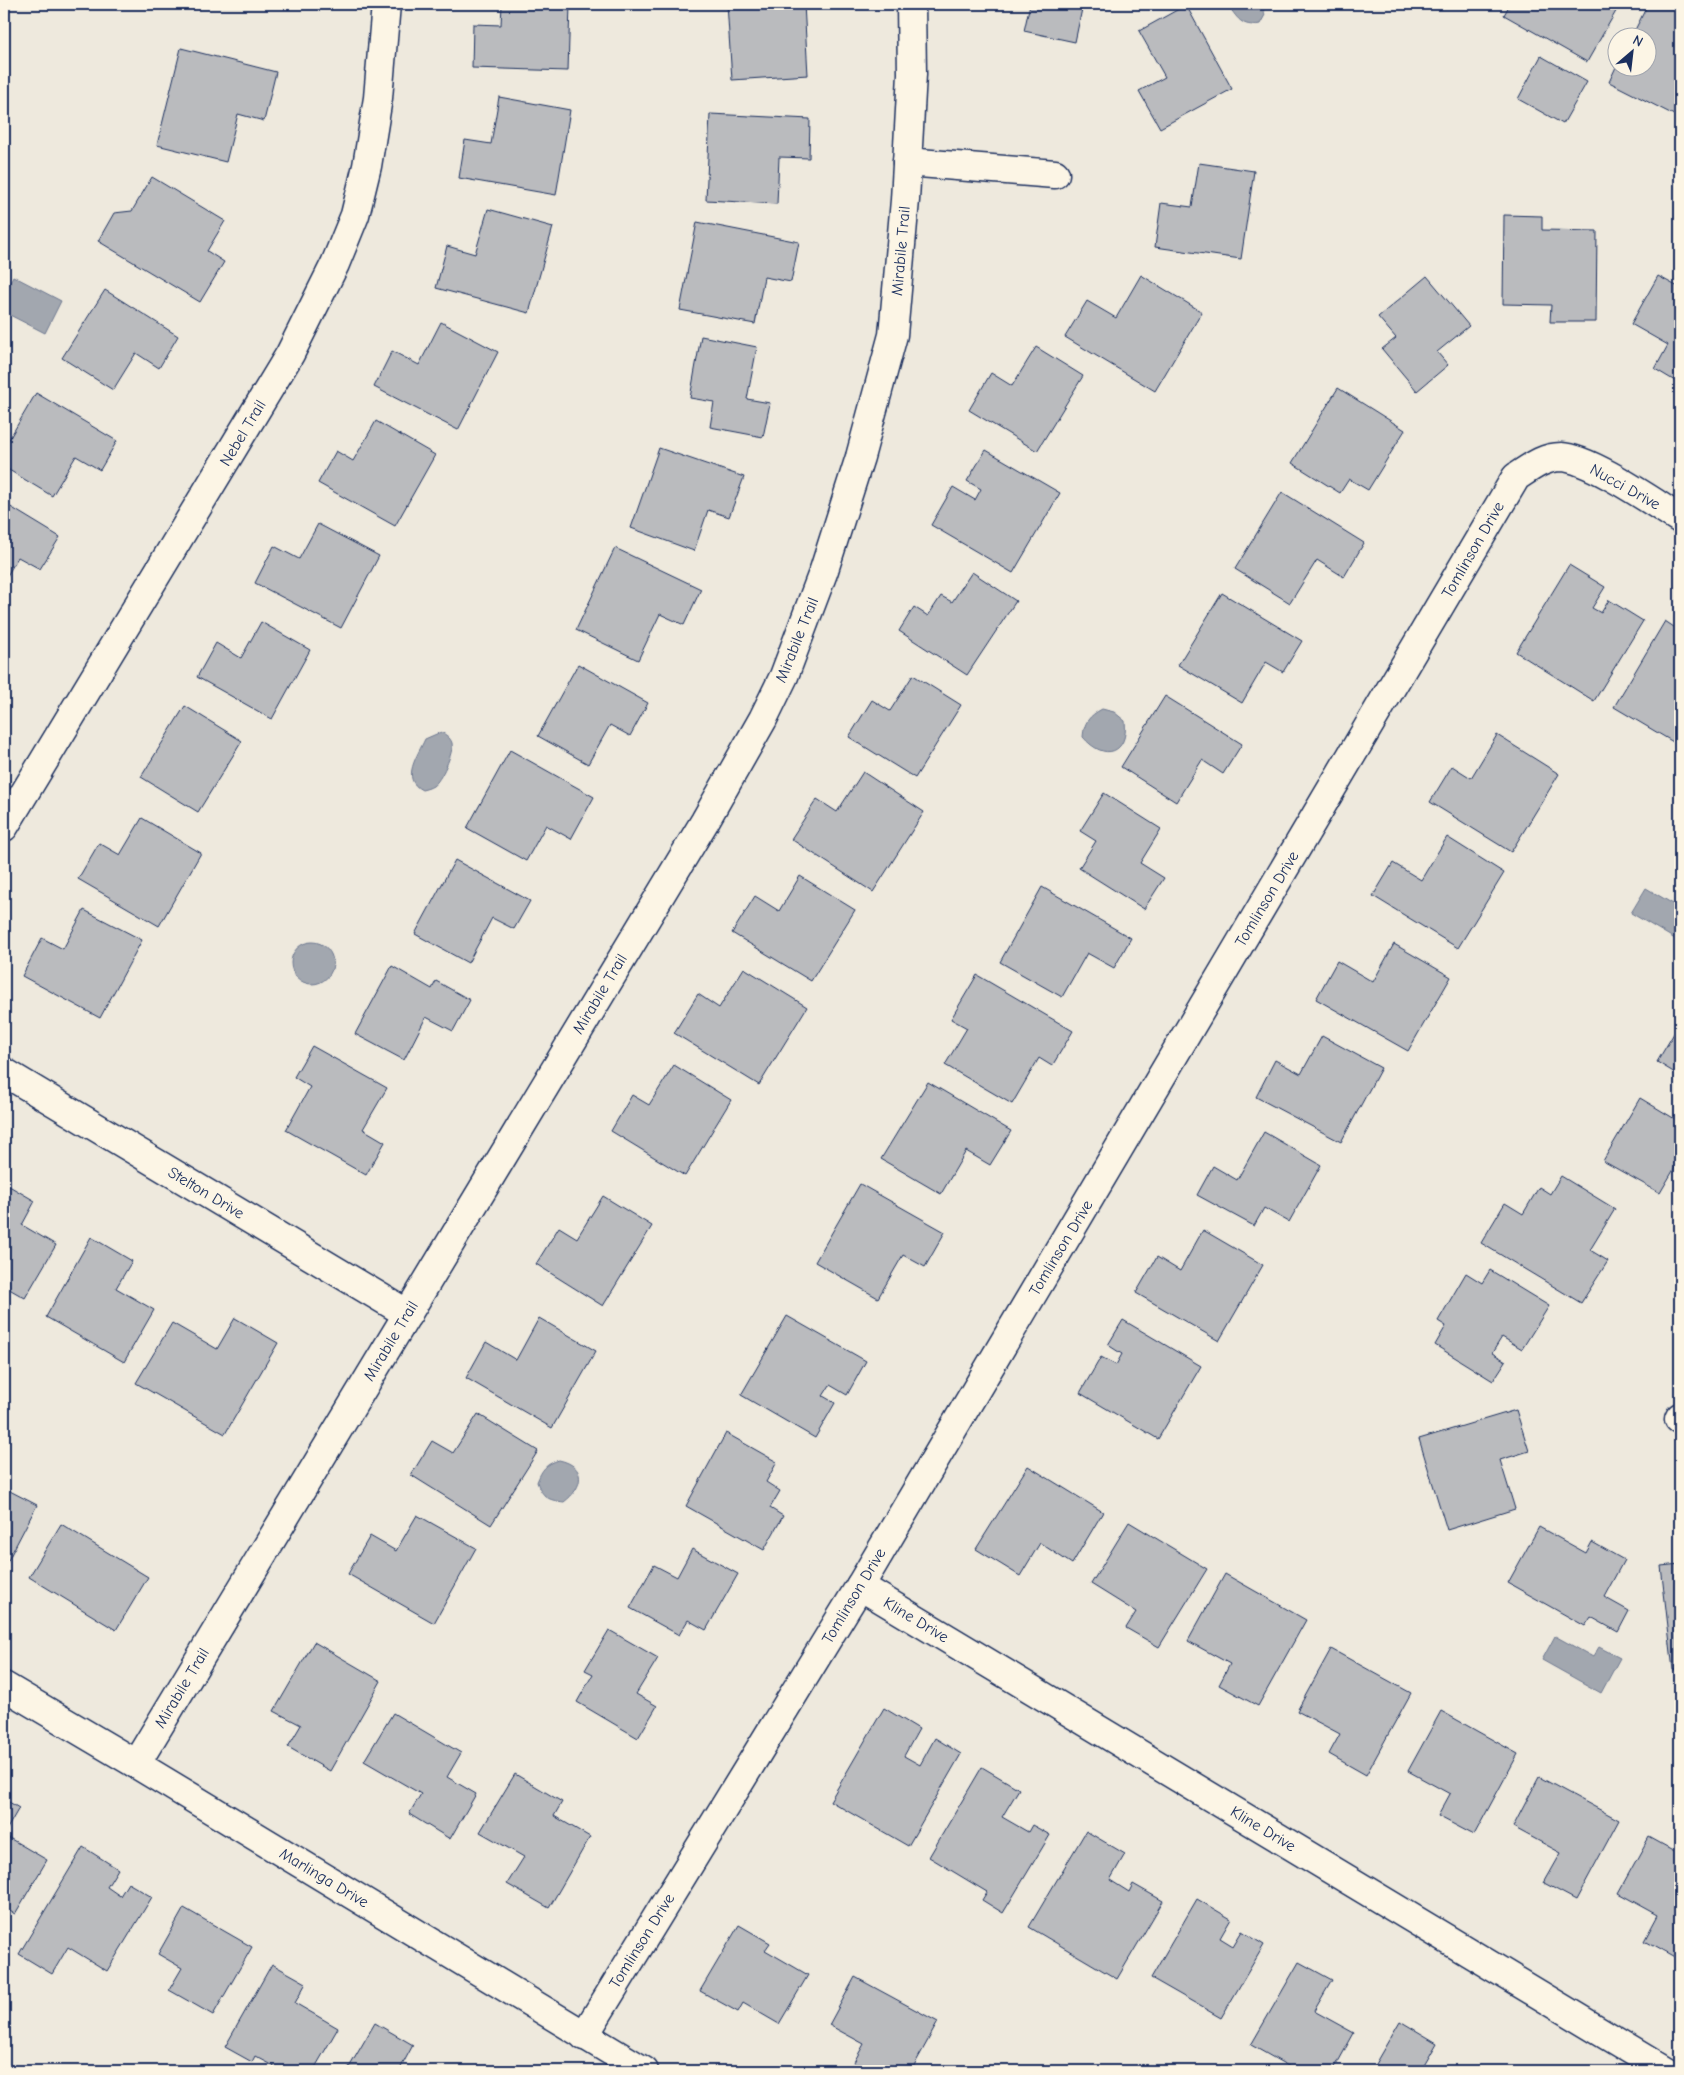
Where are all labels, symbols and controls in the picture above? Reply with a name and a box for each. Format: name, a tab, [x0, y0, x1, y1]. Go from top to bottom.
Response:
north arrow	[1606, 28, 1656, 78]
text: N	[1630, 31, 1646, 51]
street label: Mirabile Trail	[888, 205, 914, 297]
street label: Nebel Trail	[216, 397, 270, 469]
street label: Nucci Drive	[1587, 460, 1663, 514]
street label: Tomlinson Drive	[1438, 499, 1508, 601]
street label: Mirabile Trail	[772, 595, 822, 685]
street label: Tomlinson Drive	[1231, 848, 1303, 950]
street label: Mirabile Trail	[569, 951, 631, 1037]
street label: Stelton Drive	[165, 1163, 247, 1223]
street label: Tomlinson Drive	[1025, 1197, 1097, 1299]
street label: Mirabile Trail	[360, 1298, 422, 1384]
street label: Tomlinson Drive	[818, 1545, 890, 1647]
street label: Kline Drive	[880, 1594, 952, 1646]
street label: Mirabile Trail	[151, 1645, 213, 1731]
street label: Kline Drive	[1227, 1803, 1299, 1855]
street label: Marlinga Drive	[276, 1844, 372, 1912]
street label: Tomlinson Drive	[606, 1890, 678, 1992]

